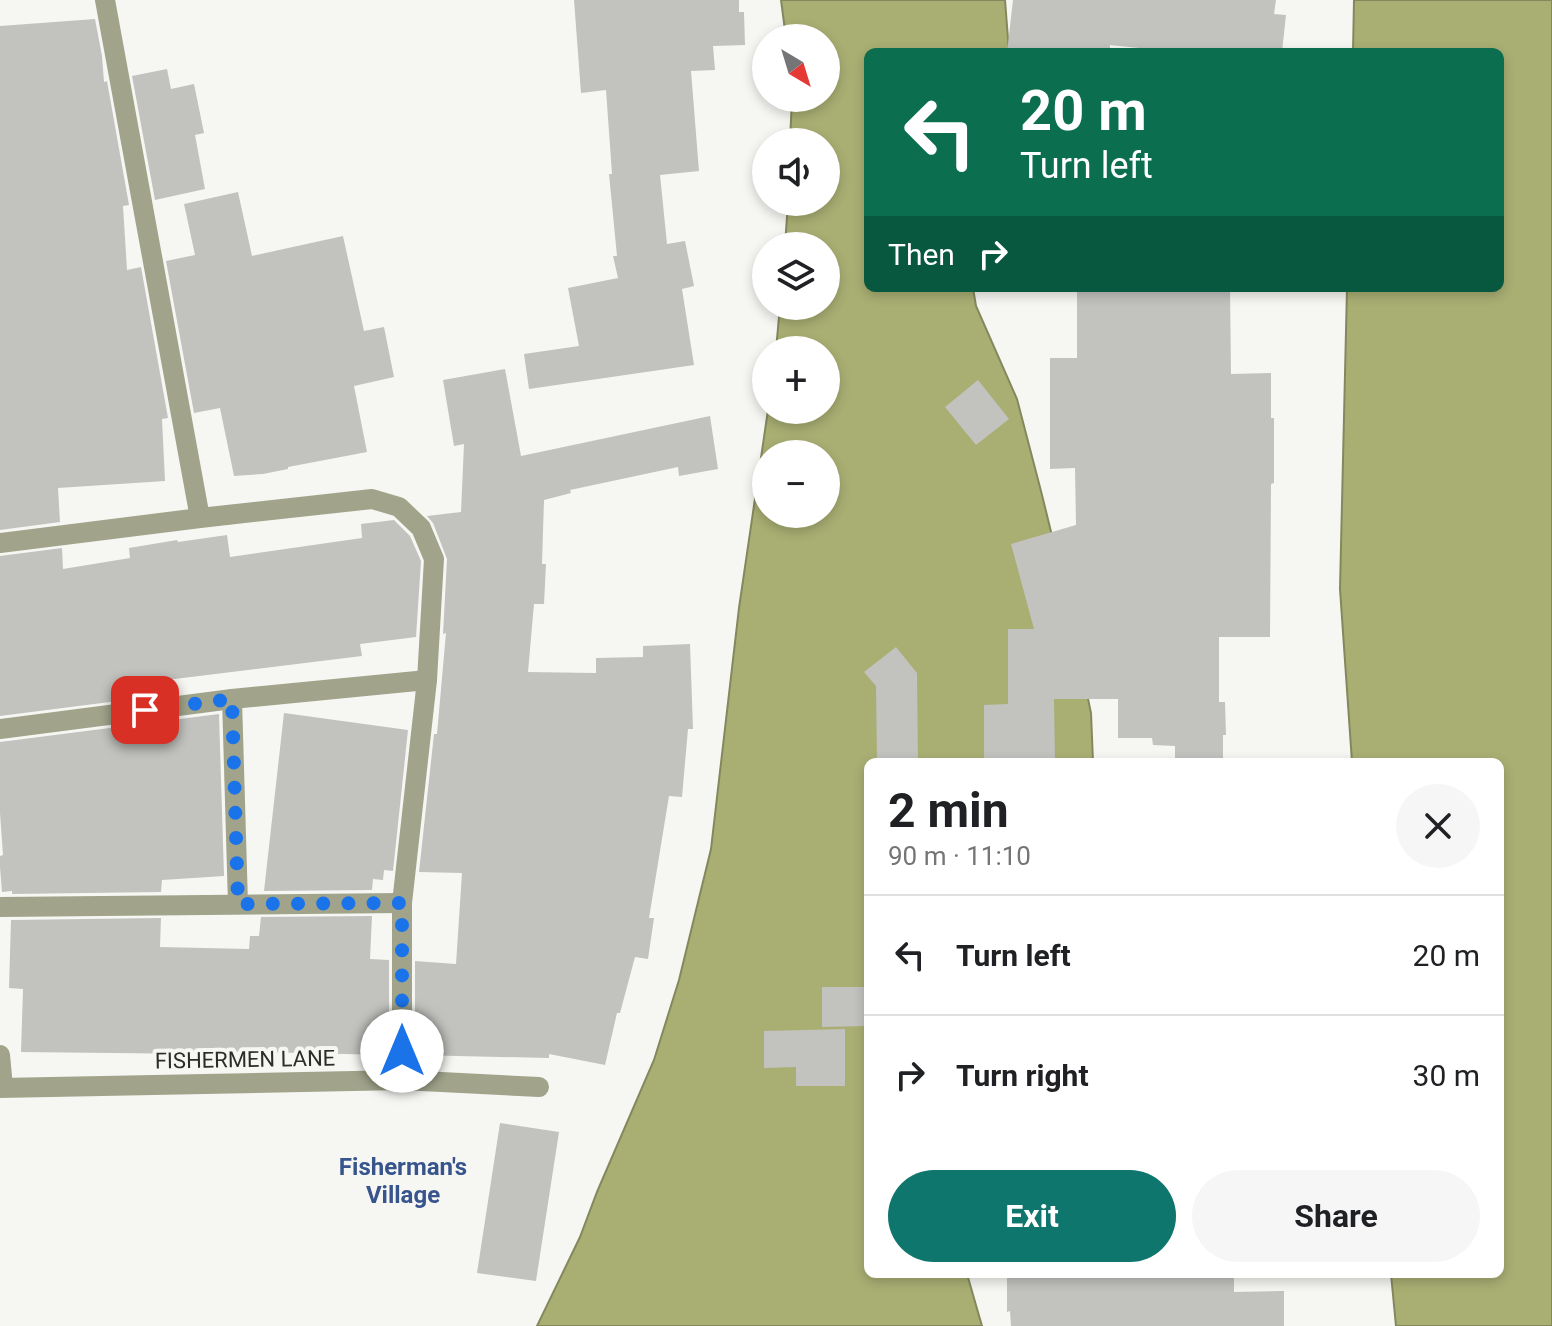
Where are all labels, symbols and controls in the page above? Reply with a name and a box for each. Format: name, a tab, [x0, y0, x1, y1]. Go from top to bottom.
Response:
north arrow	[752, 24, 840, 112]
map controls	[752, 24, 840, 528]
text: 20 m	[1020, 78, 1147, 144]
icon: left	[888, 80, 992, 184]
button: sound	[752, 128, 840, 216]
text: Turn left	[1020, 145, 1153, 187]
button: layers	[752, 232, 840, 320]
icon: right	[971, 232, 1015, 276]
text: Then	[888, 237, 955, 272]
button: +	[752, 336, 840, 424]
button: −	[752, 440, 840, 528]
pin	[111, 676, 179, 744]
icon: arrive	[123, 688, 167, 732]
text: 2 min	[888, 782, 1009, 839]
button: close	[1396, 784, 1480, 868]
text: 90 m · 11:10	[888, 841, 1031, 871]
icon: left	[888, 933, 932, 977]
text: Turn left	[956, 938, 1071, 973]
text: 20 m	[1413, 938, 1480, 973]
position arrow	[360, 1009, 444, 1093]
street label: FISHERMEN LANE	[155, 1045, 335, 1074]
icon: right	[888, 1053, 932, 1097]
text: Turn right	[956, 1058, 1089, 1093]
text: 30 m	[1413, 1058, 1480, 1093]
district label: Fisherman's Village	[339, 1153, 467, 1209]
button: Exit	[888, 1170, 1176, 1262]
button: Share	[1192, 1170, 1480, 1262]

